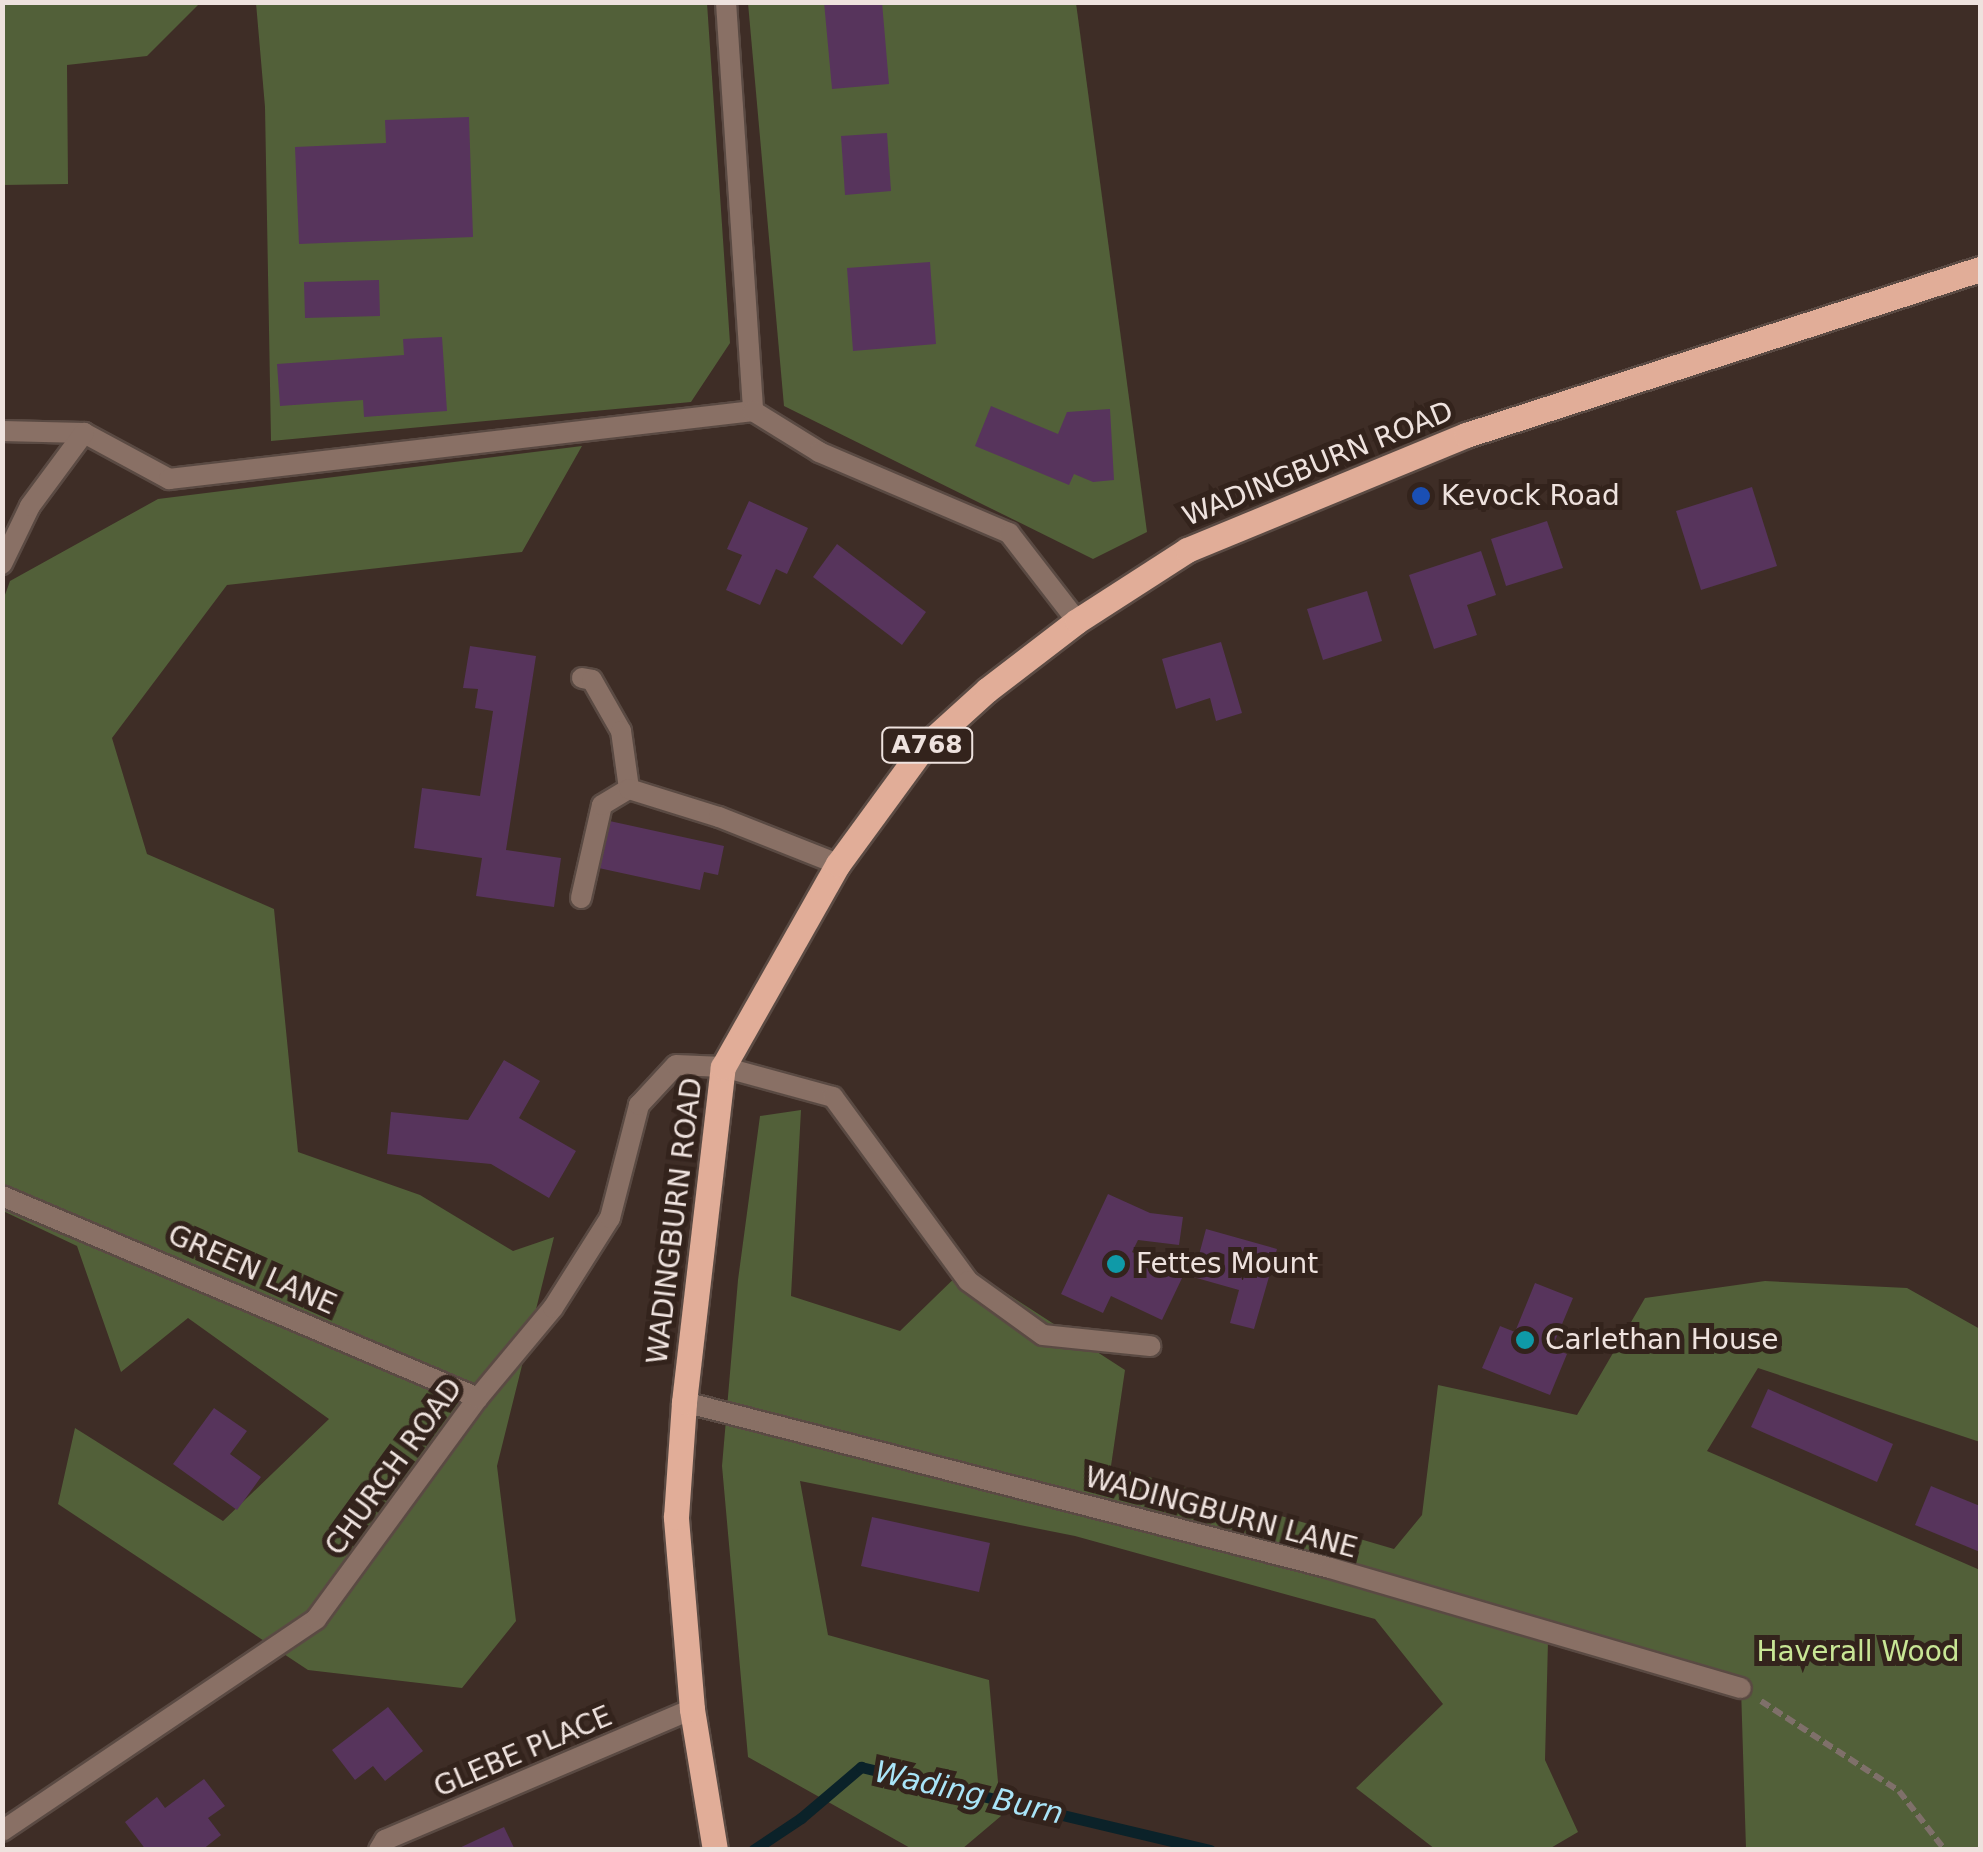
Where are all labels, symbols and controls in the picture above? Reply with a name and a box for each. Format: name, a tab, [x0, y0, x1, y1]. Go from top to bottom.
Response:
street label: WADINGBURN ROAD	[1178, 394, 1458, 534]
place label: Kevock Road	[1441, 479, 1620, 513]
marker: Kevock Road	[1410, 485, 1432, 507]
road number: A768	[880, 725, 974, 765]
street label: WADINGBURN ROAD	[641, 1076, 709, 1366]
street label: GREEN LANE	[163, 1218, 341, 1322]
place label: Fettes Mount	[1136, 1247, 1318, 1281]
marker: Fettes Mount	[1105, 1253, 1127, 1275]
place label: Carlethan House	[1545, 1323, 1779, 1357]
marker: Carlethan House	[1514, 1329, 1536, 1351]
street label: CHURCH ROAD	[319, 1372, 469, 1562]
street label: WADINGBURN LANE	[1081, 1460, 1361, 1566]
park label: Haverall Wood	[1756, 1635, 1960, 1669]
street label: GLEBE PLACE	[429, 1699, 617, 1805]
water label: Wading Burn	[871, 1754, 1067, 1832]

